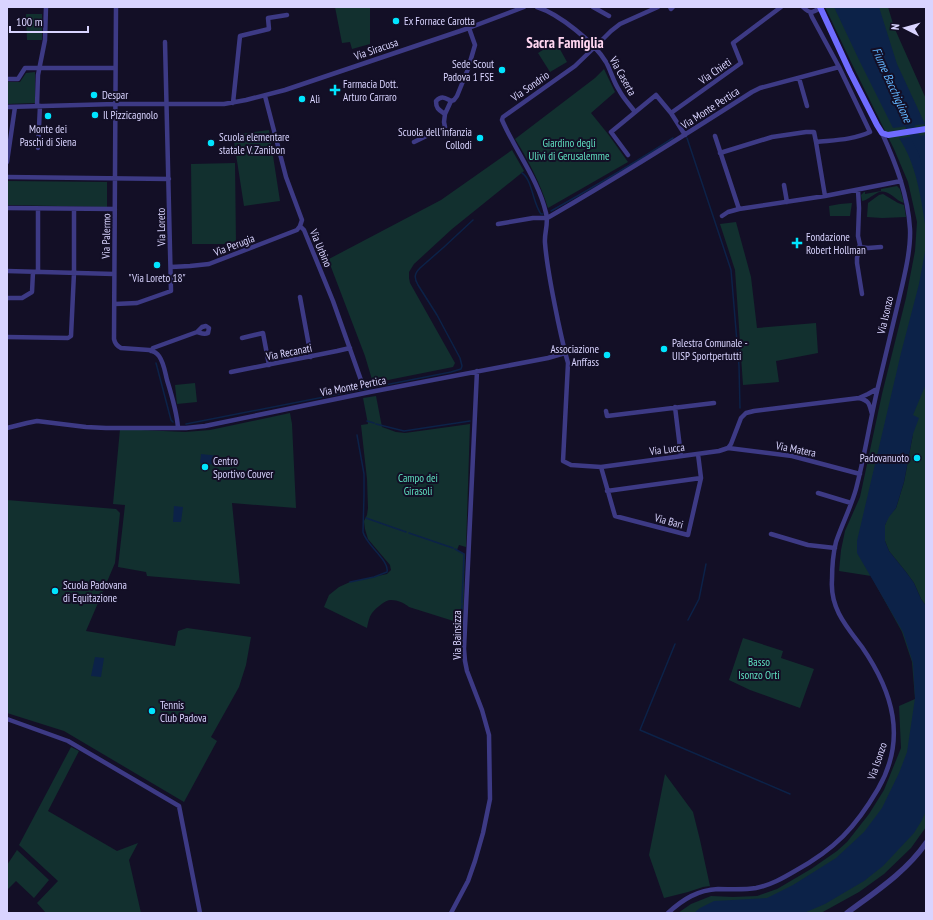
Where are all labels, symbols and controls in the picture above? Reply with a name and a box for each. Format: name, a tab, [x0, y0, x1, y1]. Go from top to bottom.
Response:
scale bar	[10, 8, 88, 34]
north arrow	[885, 8, 925, 48]
text: 100 m	[16, 14, 43, 29]
place label: Ex Fornace Carotta	[404, 14, 475, 28]
marker: Ex Fornace Carotta	[391, 16, 401, 26]
text: N	[888, 23, 902, 31]
district label: Sacra Famiglia	[526, 33, 604, 52]
street label: Via Siracusa	[351, 35, 400, 63]
water label: Fiume Bacchiglione	[869, 45, 916, 126]
street label: Via Caserta	[606, 53, 639, 98]
street label: Via Chieti	[695, 55, 734, 88]
place label: Sede Scout Padova 1 FSE	[443, 57, 494, 84]
marker: Sede Scout Padova 1 FSE	[497, 65, 507, 75]
street label: Via Sondrio	[507, 68, 552, 105]
place label: Farmacia Dott. Arturo Carraro	[343, 77, 398, 104]
street label: Via Monte Pertica	[677, 84, 742, 133]
marker: Farmacia Dott. Arturo Carraro	[330, 85, 340, 95]
place label: Despar	[102, 88, 128, 102]
marker: Despar	[89, 90, 99, 100]
place label: Alì	[310, 92, 320, 106]
marker: Alì	[297, 94, 307, 104]
place label: Il Pizzicagnolo	[103, 108, 158, 122]
marker: Il Pizzicagnolo	[90, 110, 100, 120]
marker: Monte dei Paschi di Siena	[43, 111, 53, 121]
place label: Monte dei Paschi di Siena	[20, 122, 76, 149]
place label: Scuola dell'infanzia Collodi	[398, 125, 472, 152]
place label: Scuola elementare statale V. Zanibon	[219, 130, 290, 157]
marker: Scuola dell'infanzia Collodi	[475, 133, 485, 143]
park label: Giardino degli Ulivi di Gerusalemme	[529, 136, 610, 163]
marker: Scuola elementare statale V. Zanibon	[206, 138, 216, 148]
street label: Via Loreto	[154, 207, 168, 247]
street label: Via Palermo	[99, 213, 113, 260]
street label: Via Urbino	[306, 226, 335, 269]
place label: Fondazione Robert Hollman	[806, 230, 866, 257]
street label: Via Perugia	[211, 231, 256, 260]
marker: Fondazione Robert Hollman	[791, 237, 803, 249]
marker: "Via Loreto 18"	[152, 260, 162, 270]
place label: "Via Loreto 18"	[128, 271, 186, 285]
street label: Via Isonzo	[874, 294, 896, 336]
place label: Palestra Comunale - UISP Sportpertutti	[672, 336, 748, 363]
street label: Via Recanati	[264, 341, 313, 363]
place label: Associazione Anffass	[550, 342, 599, 369]
marker: Palestra Comunale - UISP Sportpertutti	[659, 344, 669, 354]
marker: Associazione Anffass	[602, 350, 612, 360]
street label: Via Monte Pertica	[318, 373, 387, 399]
street label: Via Matera	[774, 438, 817, 460]
street label: Via Lucca	[648, 440, 685, 458]
place label: Padovanuoto	[860, 451, 909, 465]
marker: Padovanuoto	[912, 453, 922, 463]
place label: Centro Sportivo Couver	[213, 454, 273, 481]
marker: Centro Sportivo Couver	[200, 462, 210, 472]
park label: Campo dei Girasoli	[398, 471, 438, 498]
street label: Via Bari	[652, 510, 685, 532]
place label: Scuola Padovana di Equitazione	[63, 578, 127, 605]
marker: Scuola Padovana di Equitazione	[50, 586, 60, 596]
street label: Via Bainsizza	[450, 610, 464, 661]
park label: Basso Isonzo Orti	[738, 655, 780, 682]
place label: Tennis Club Padova	[160, 698, 207, 725]
marker: Tennis Club Padova	[147, 706, 157, 716]
street label: Via Isonzo	[864, 740, 890, 782]

